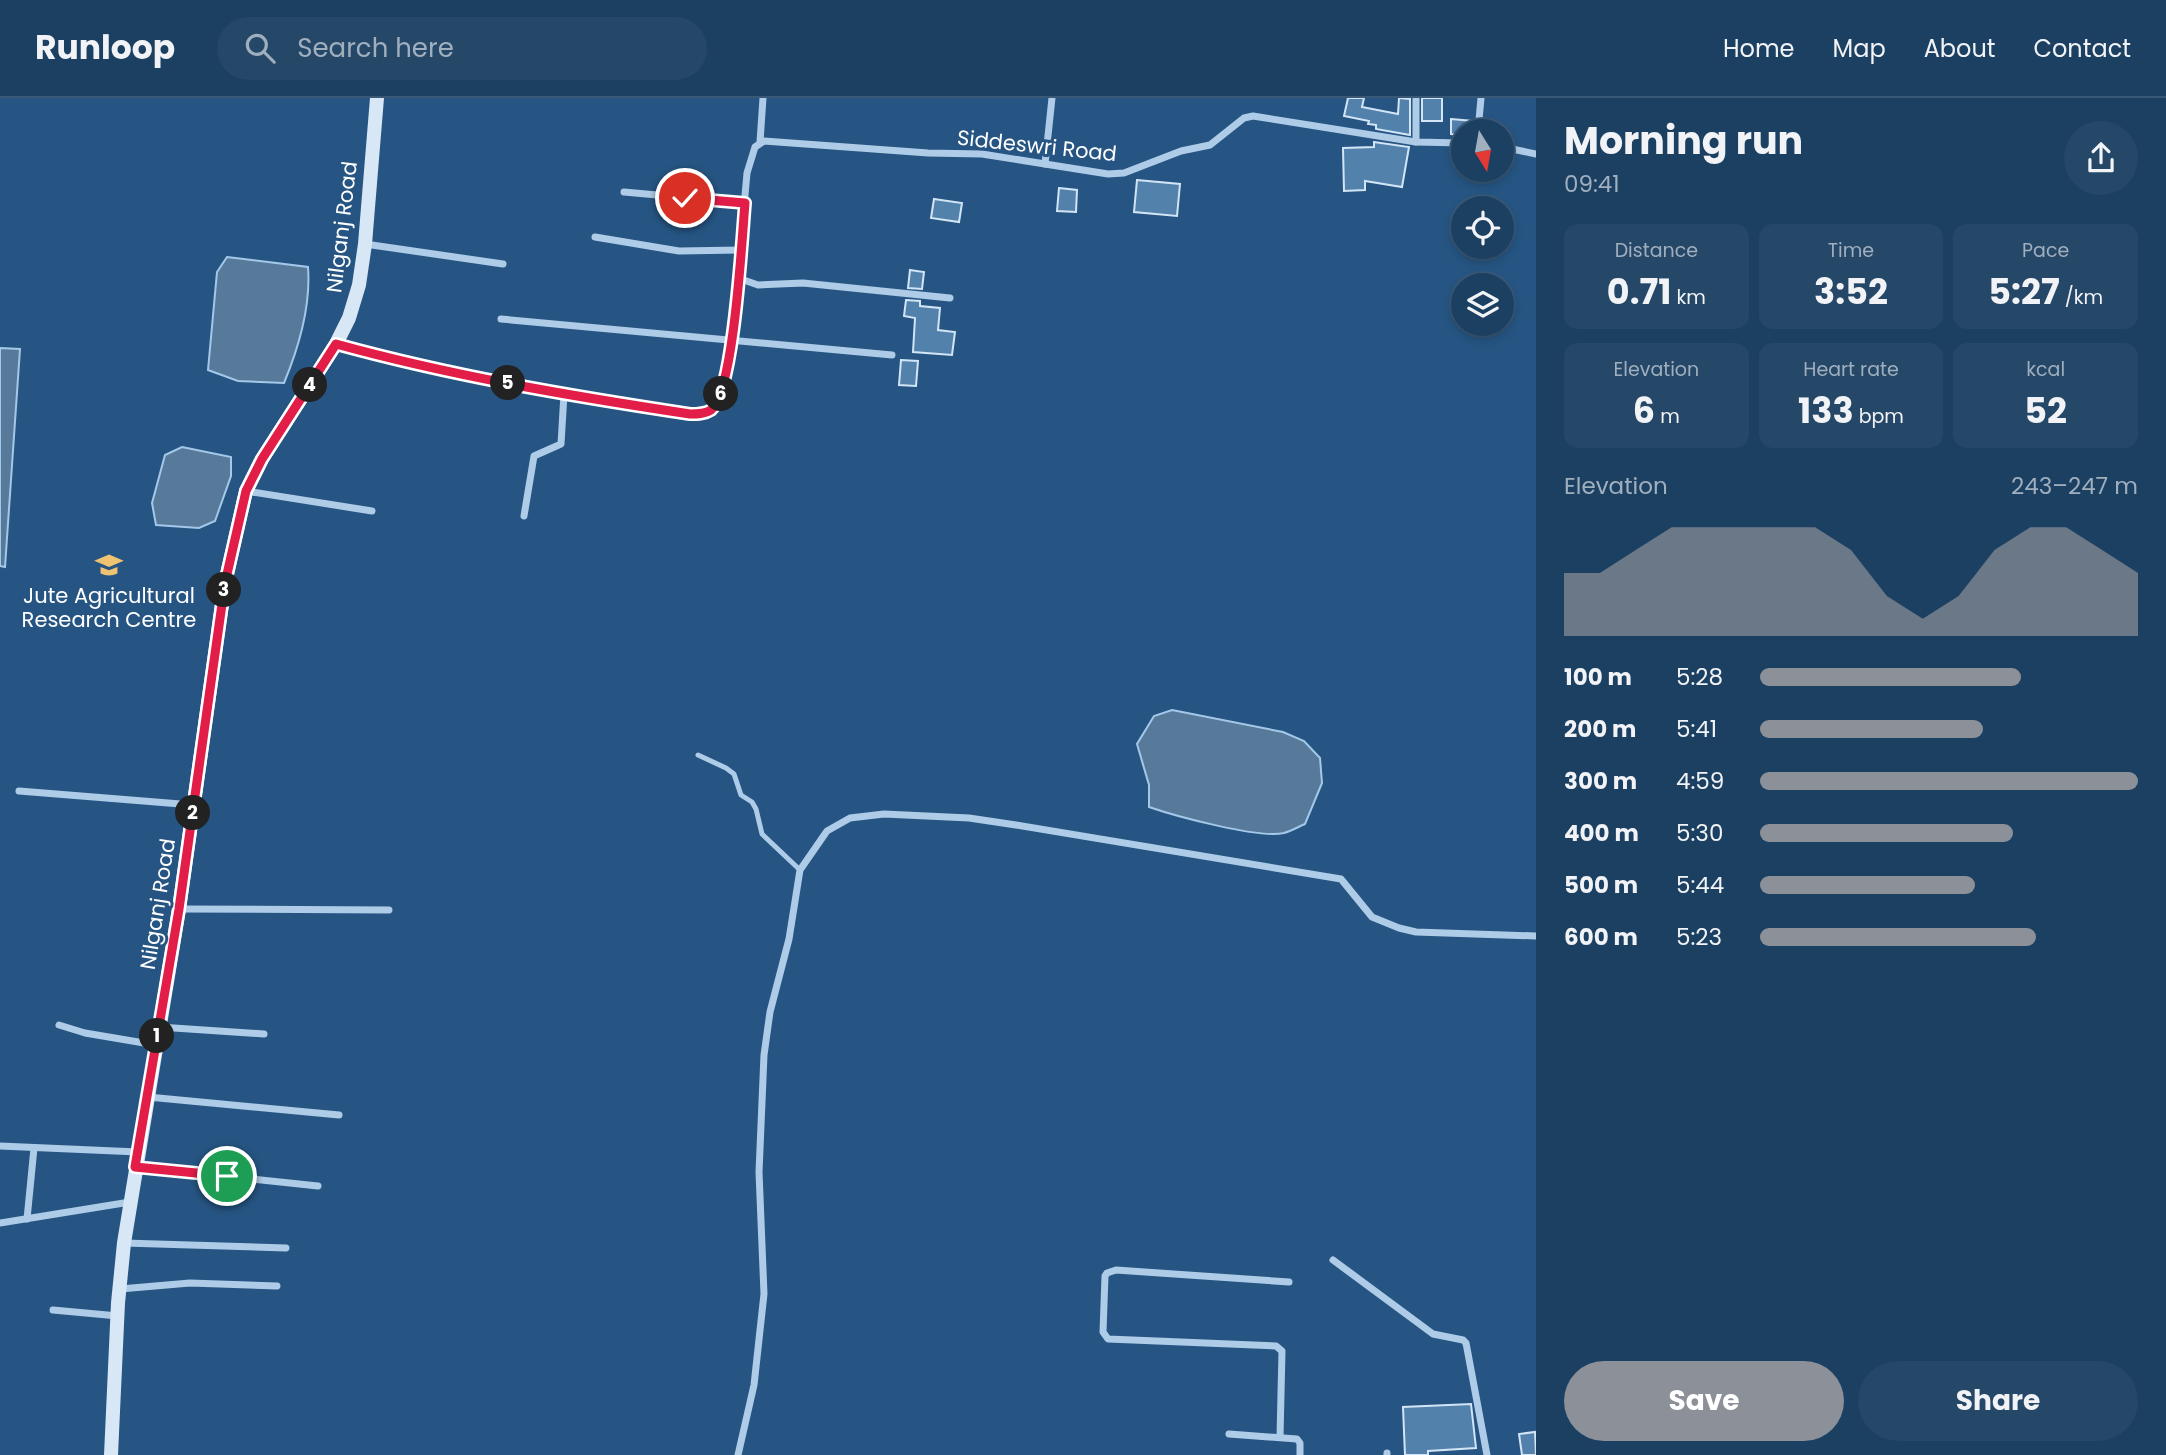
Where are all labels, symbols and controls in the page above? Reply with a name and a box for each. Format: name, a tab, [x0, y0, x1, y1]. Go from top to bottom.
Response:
search box	[217, 17, 707, 80]
text: Runloop	[35, 24, 175, 71]
icon: search	[241, 29, 279, 67]
text: Search here	[297, 30, 454, 66]
text: Home	[1723, 32, 1795, 65]
text: Map	[1833, 32, 1886, 65]
text: About	[1924, 32, 1995, 65]
text: Contact	[2033, 32, 2131, 65]
text: Morning run	[1564, 114, 1803, 167]
north arrow	[1451, 119, 1514, 182]
map controls	[1451, 119, 1514, 336]
button: share	[2064, 121, 2138, 195]
street label: Siddeswri Road	[956, 123, 1118, 168]
street label: Nilganj Road	[319, 159, 364, 294]
pin	[655, 168, 715, 228]
text: 09:41	[1564, 168, 1620, 200]
icon: check	[666, 179, 704, 217]
button: locate	[1451, 196, 1514, 259]
text: Distance	[1615, 237, 1698, 264]
text: Time	[1828, 237, 1874, 264]
text: Pace	[2022, 237, 2069, 264]
text: 0.71	[1607, 267, 1671, 316]
text: 3:52	[1814, 267, 1888, 316]
text: 5:27	[1988, 267, 2060, 316]
button: layers	[1451, 273, 1514, 336]
text: km	[1671, 284, 1706, 311]
text: /km	[2060, 284, 2103, 311]
text: Elevation	[1614, 356, 1699, 383]
text: Heart rate	[1803, 356, 1899, 383]
text: kcal	[2026, 356, 2065, 383]
pin: 5	[490, 366, 526, 400]
pin: 4	[292, 368, 328, 402]
text: 5	[501, 369, 514, 396]
text: 4	[303, 371, 316, 398]
pin: 6	[704, 376, 738, 412]
text: 6	[714, 380, 727, 407]
text: 6	[1633, 386, 1655, 435]
text: 133	[1798, 386, 1854, 435]
text: 52	[2024, 386, 2067, 435]
text: m	[1655, 403, 1680, 430]
text: bpm	[1854, 403, 1904, 430]
text: Elevation	[1564, 470, 1668, 502]
text: 243–247 m	[2011, 470, 2138, 502]
school or university icon: Jute Agricultural Research Centre	[94, 550, 124, 580]
pin: 3	[206, 573, 242, 608]
text: 3	[218, 576, 229, 603]
place label: Jute Agricultural Research Centre	[22, 581, 196, 634]
text: 100 m	[1564, 661, 1632, 693]
text: 5:28	[1676, 661, 1723, 693]
text: 200 m	[1564, 713, 1636, 745]
text: 5:41	[1676, 713, 1717, 745]
text: 300 m	[1564, 765, 1637, 797]
text: 4:59	[1676, 765, 1724, 797]
pin: 2	[176, 796, 210, 830]
text: 2	[187, 799, 198, 826]
text: 400 m	[1564, 817, 1639, 849]
text: 5:30	[1676, 817, 1723, 849]
street label: Nilganj Road	[133, 836, 182, 972]
text: 500 m	[1564, 869, 1638, 901]
text: 5:44	[1676, 869, 1724, 901]
text: 600 m	[1564, 921, 1638, 953]
text: 5:23	[1676, 921, 1722, 953]
pin: 1	[140, 1018, 174, 1054]
text: 1	[153, 1022, 160, 1049]
pin	[197, 1146, 257, 1206]
icon: arrive	[208, 1157, 246, 1195]
button: Save	[1564, 1361, 1844, 1441]
button: Share	[1858, 1361, 2138, 1441]

